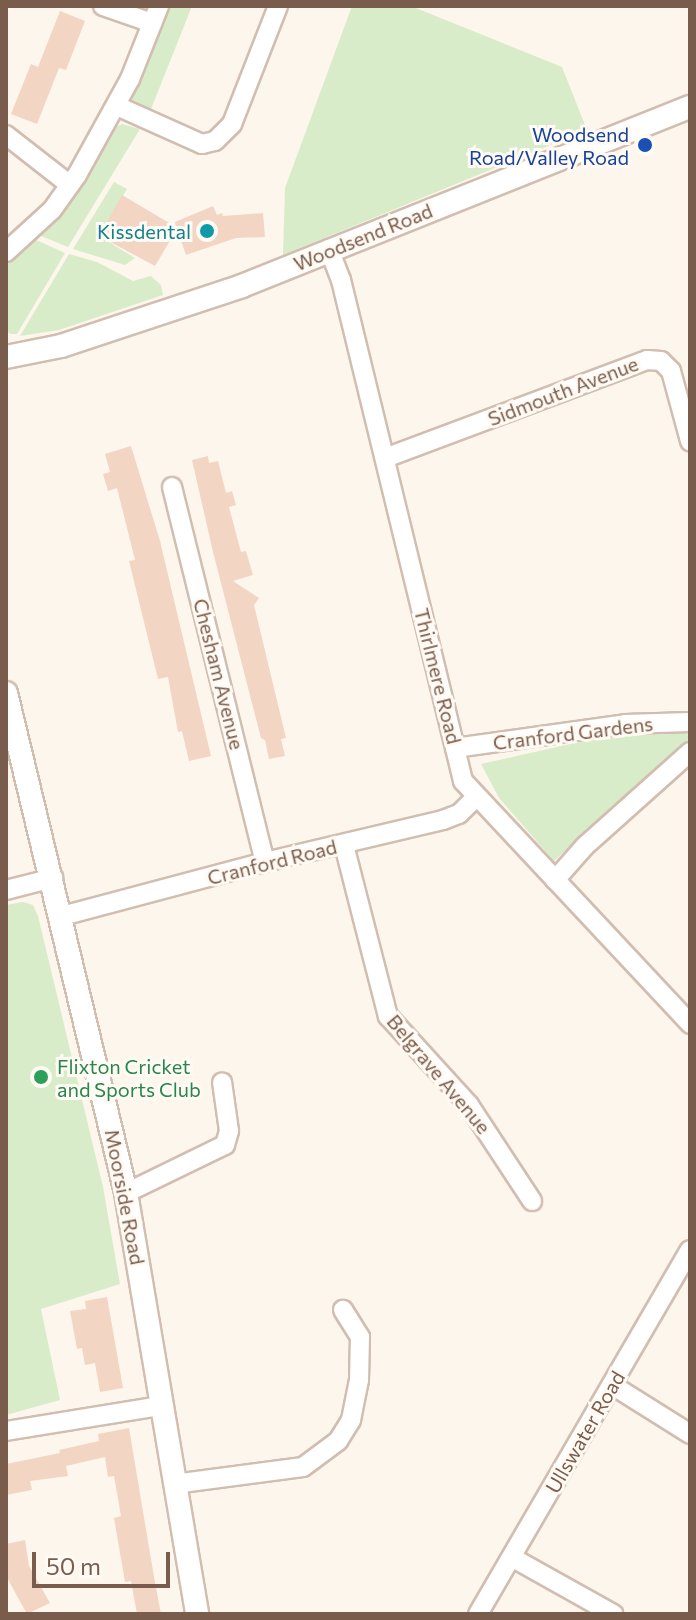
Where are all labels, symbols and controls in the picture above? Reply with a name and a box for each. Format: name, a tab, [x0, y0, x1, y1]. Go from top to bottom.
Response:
place label: Woodsend Road/Valley Road	[469, 122, 629, 169]
marker: Woodsend Road/Valley Road	[636, 136, 654, 154]
street label: Woodsend Road	[290, 198, 436, 276]
place label: Kissdental	[97, 219, 191, 243]
marker: Kissdental	[198, 222, 216, 240]
street label: Sidmouth Avenue	[484, 351, 642, 431]
street label: Chesham Avenue	[189, 596, 249, 752]
street label: Thirlmere Road	[410, 606, 466, 746]
street label: Cranford Gardens	[492, 711, 654, 755]
street label: Cranford Road	[205, 834, 339, 890]
street label: Belgrave Avenue	[382, 1009, 496, 1139]
place label: Flixton Cricket and Sports Club	[57, 1054, 201, 1101]
marker: Flixton Cricket and Sports Club	[32, 1068, 50, 1086]
street label: Moorside Road	[100, 1127, 150, 1267]
street label: Ullswater Road	[540, 1367, 630, 1497]
scale bar	[36, 1536, 174, 1586]
text: 50 m	[46, 1551, 101, 1580]

